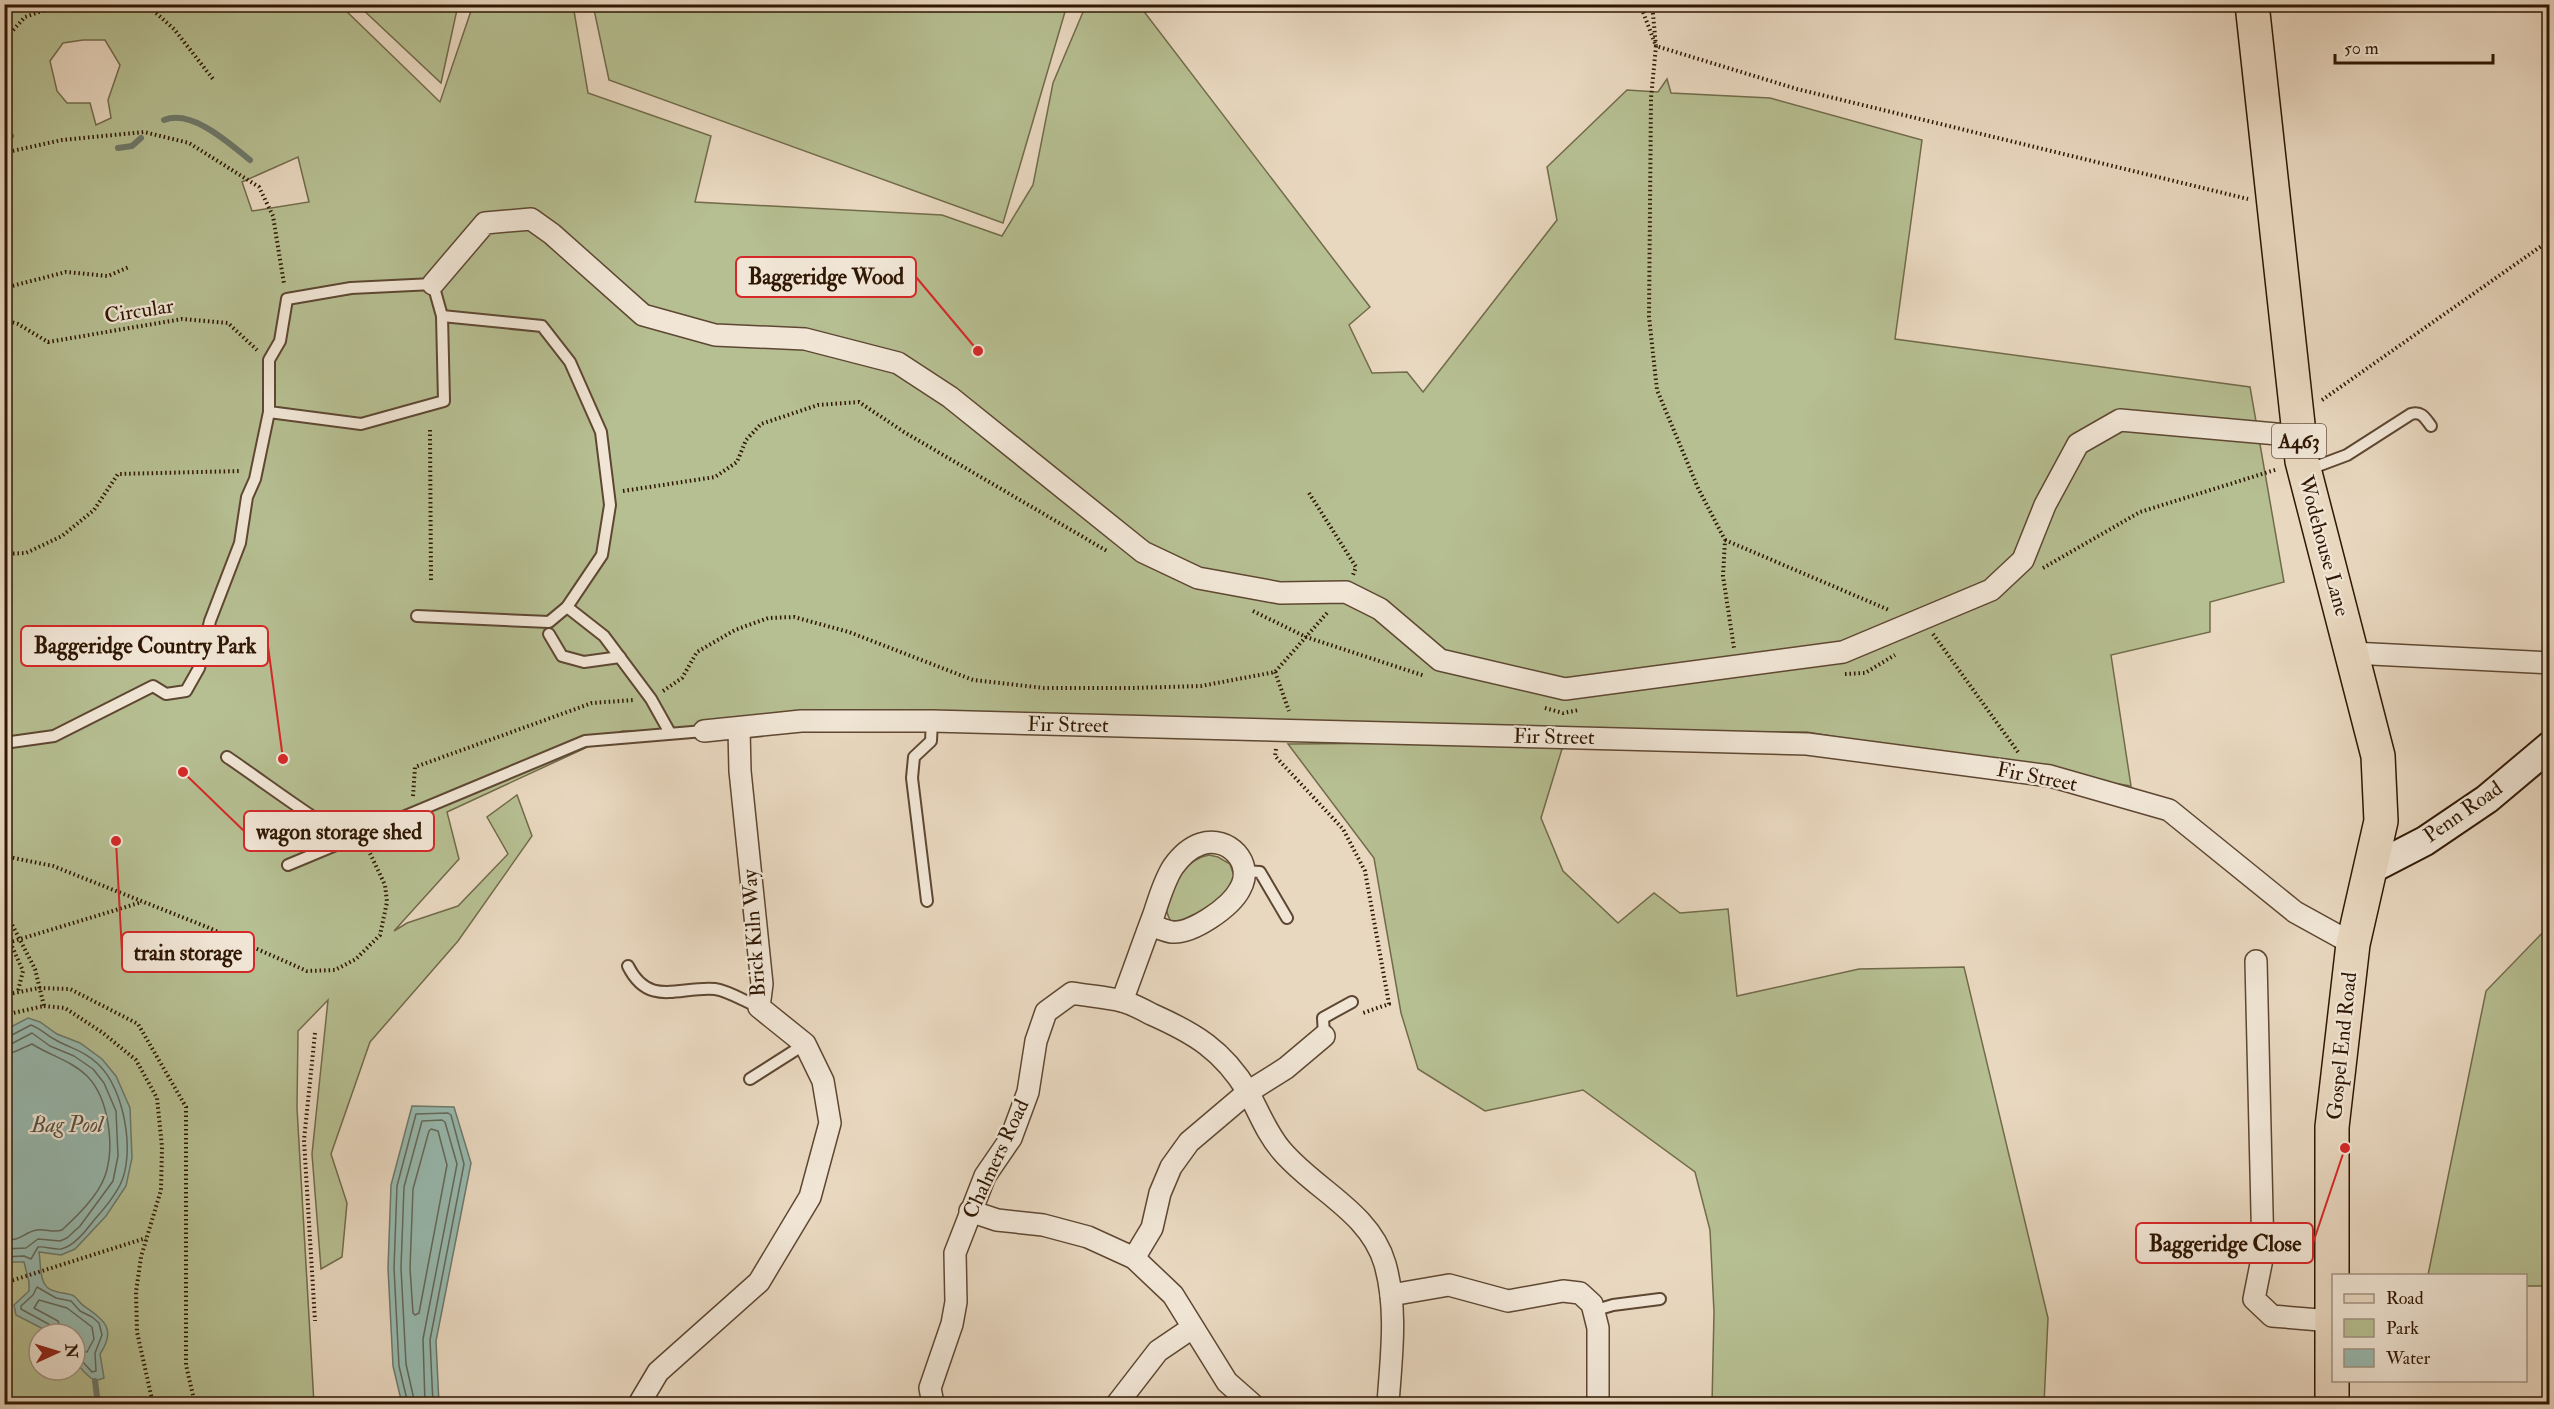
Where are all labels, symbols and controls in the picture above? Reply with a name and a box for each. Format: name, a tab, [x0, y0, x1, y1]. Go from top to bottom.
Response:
scale bar	[2335, 27, 2492, 65]
text: 50 m	[2344, 37, 2379, 60]
callout: Baggeridge Wood	[736, 257, 916, 297]
text: Baggeridge Wood	[748, 263, 904, 292]
street label: Circular	[102, 292, 176, 330]
road number: A463	[2272, 424, 2326, 458]
street label: Wodehouse Lane	[2292, 472, 2356, 620]
callout: Baggeridge Country Park	[21, 626, 268, 666]
text: Baggeridge Country Park	[34, 632, 257, 661]
street label: Fir Street	[1027, 711, 1109, 739]
street label: Fir Street	[1513, 723, 1595, 751]
street label: Fir Street	[1994, 756, 2080, 798]
street label: Penn Road	[2418, 775, 2508, 849]
callout: wagon storage shed	[244, 811, 434, 851]
text: wagon storage shed	[255, 818, 422, 847]
street label: Brick Kiln Way	[736, 867, 772, 998]
callout: train storage	[122, 932, 254, 972]
text: train storage	[134, 939, 243, 968]
street label: Gospel End Road	[2321, 970, 2363, 1121]
street label: Chalmers Road	[957, 1094, 1036, 1223]
water label: Bag Pool	[30, 1111, 105, 1139]
callout: Baggeridge Close	[2136, 1223, 2313, 1263]
text: Baggeridge Close	[2149, 1230, 2302, 1259]
legend	[2332, 1274, 2527, 1382]
text: Road	[2386, 1287, 2424, 1310]
text: Park	[2386, 1317, 2419, 1340]
north arrow	[27, 1322, 87, 1382]
text: N	[60, 1342, 81, 1360]
text: Water	[2385, 1347, 2430, 1370]

